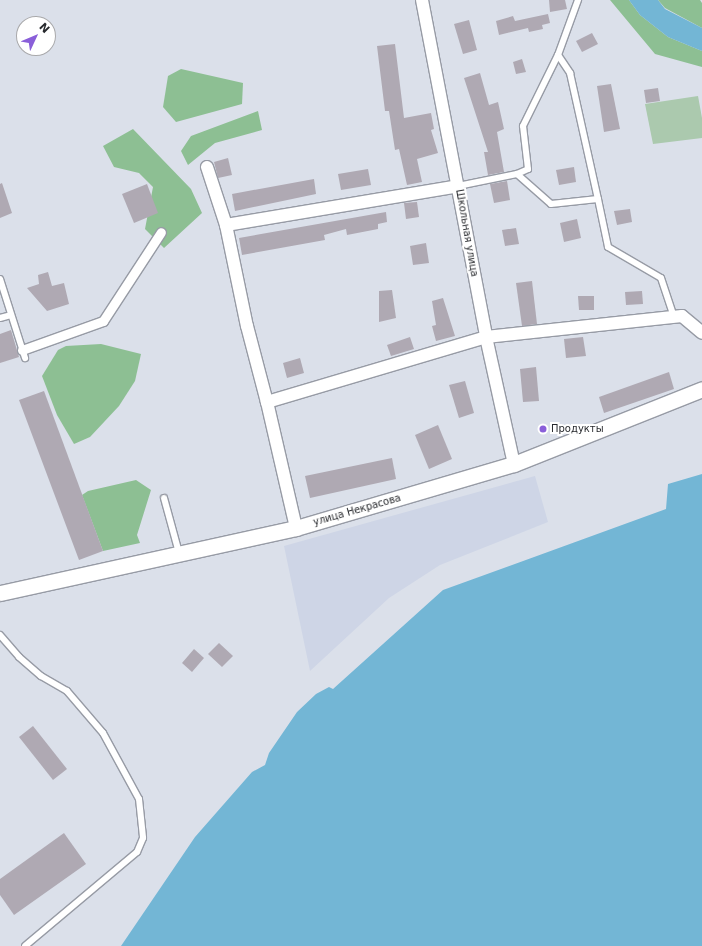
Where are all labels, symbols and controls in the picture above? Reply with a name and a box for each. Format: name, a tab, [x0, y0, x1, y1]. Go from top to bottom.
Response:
north arrow	[16, 16, 56, 56]
text: N	[36, 20, 52, 36]
street label: Школьная улица	[453, 188, 481, 278]
place label: Продукты	[551, 423, 604, 435]
marker: Продукты	[538, 424, 548, 434]
street label: улица Некрасова	[312, 492, 402, 528]

